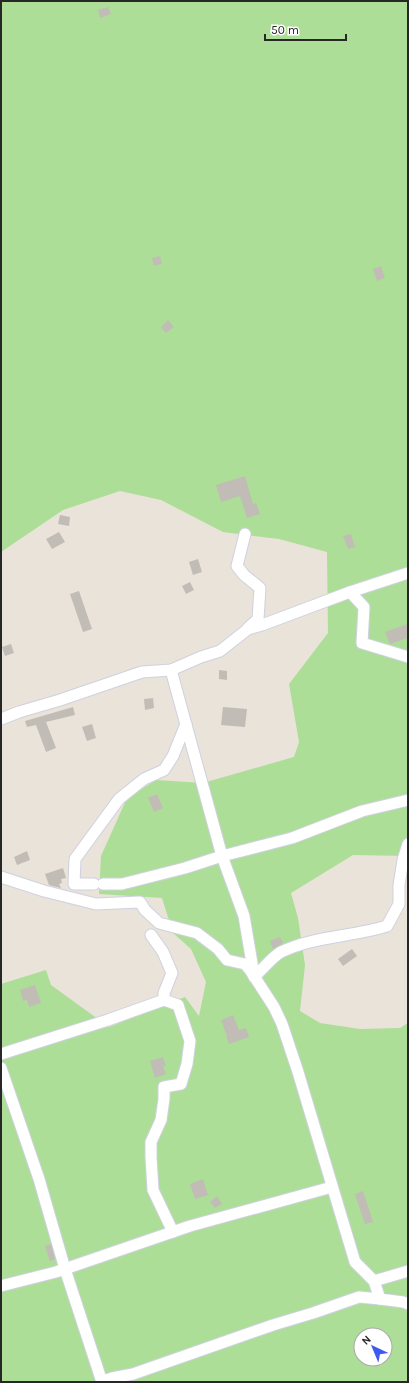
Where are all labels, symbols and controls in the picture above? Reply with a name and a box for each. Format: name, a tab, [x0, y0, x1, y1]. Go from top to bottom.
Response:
scale bar	[265, 16, 346, 42]
text: 50 m	[271, 23, 299, 37]
north arrow	[353, 1327, 393, 1367]
text: N	[359, 1333, 374, 1348]

